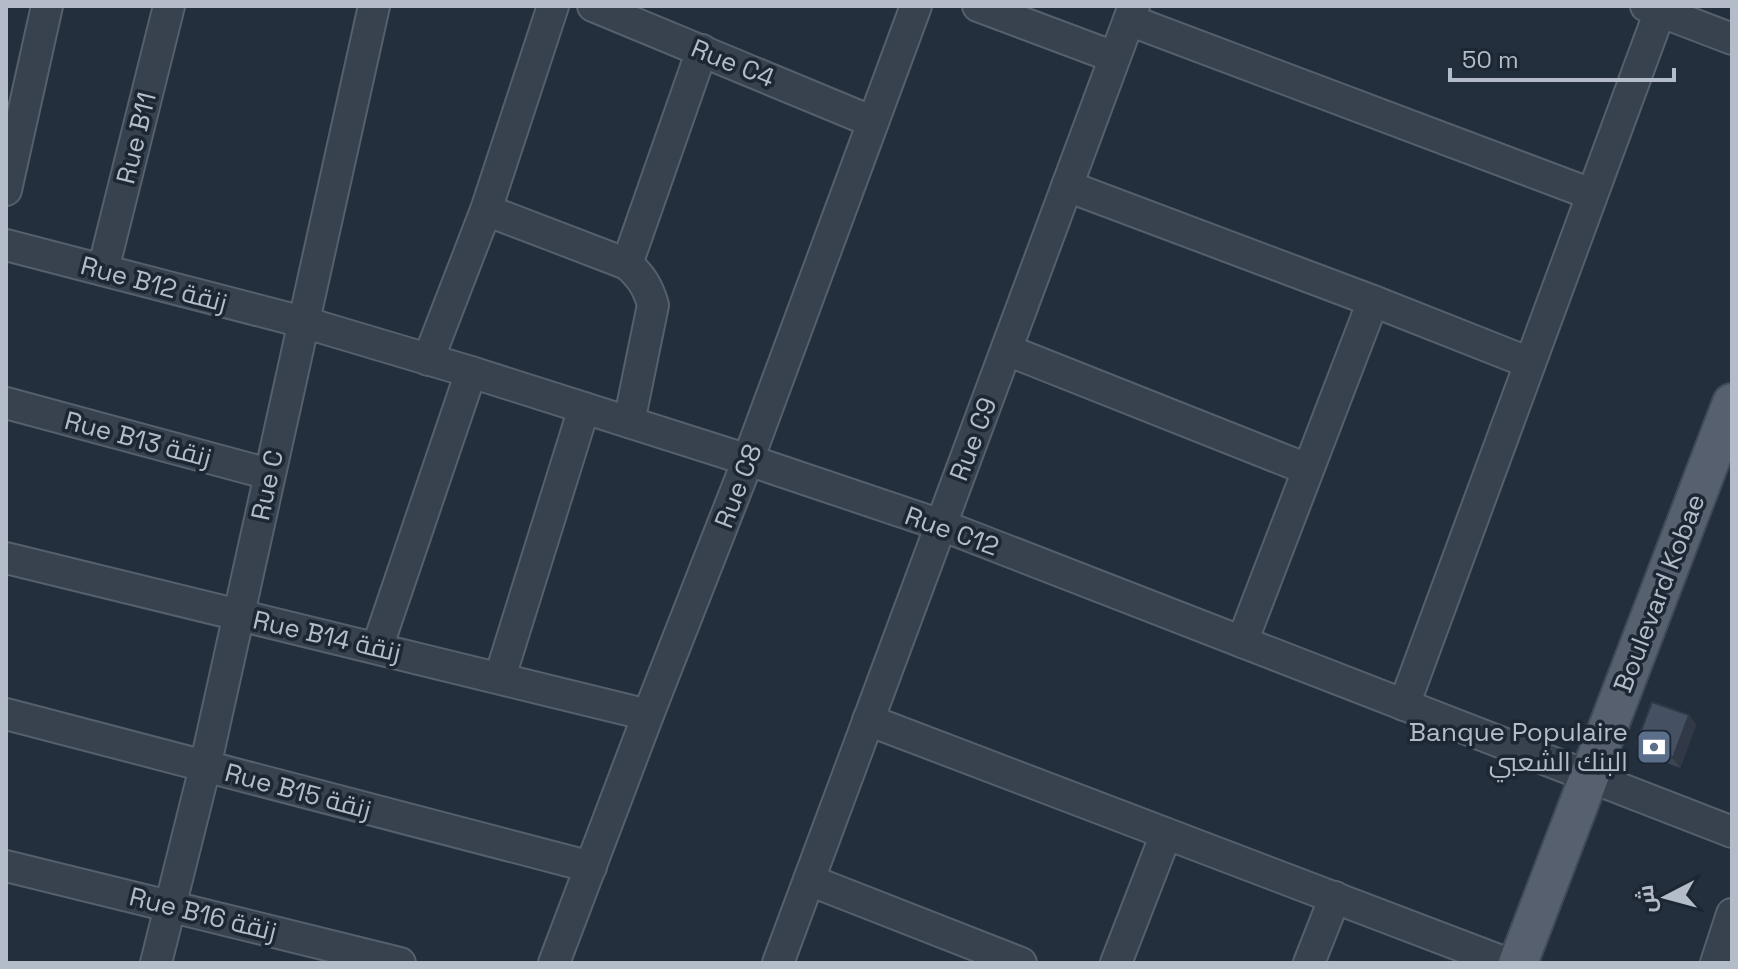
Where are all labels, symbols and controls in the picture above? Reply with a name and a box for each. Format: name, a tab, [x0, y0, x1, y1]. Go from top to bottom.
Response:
street label: Rue C4	[686, 31, 780, 95]
scale bar	[1450, 32, 1674, 82]
text: 50 m	[1462, 44, 1519, 75]
street label: Rue B11	[108, 89, 164, 187]
street label: Rue B12 زنقة	[77, 248, 231, 320]
street label: Rue C9	[942, 392, 1004, 486]
street label: Rue B13 زنقة	[61, 403, 215, 475]
street label: Rue C8	[706, 439, 770, 533]
street label: Rue C	[243, 447, 291, 523]
street label: Boulevard Kobae	[1606, 489, 1712, 697]
street label: Rue C12	[900, 498, 1004, 564]
street label: Rue B14 زنقة	[250, 602, 404, 670]
place label: Banque Populaire البنك الشعبي	[1409, 715, 1628, 783]
bank icon: Banque Populaire البنك الشعبي	[1635, 728, 1673, 766]
street label: Rue B15 زنقة	[221, 755, 375, 827]
north arrow	[1626, 857, 1706, 937]
street label: Rue B16 زنقة	[126, 879, 280, 949]
text: ش	[1631, 884, 1662, 915]

